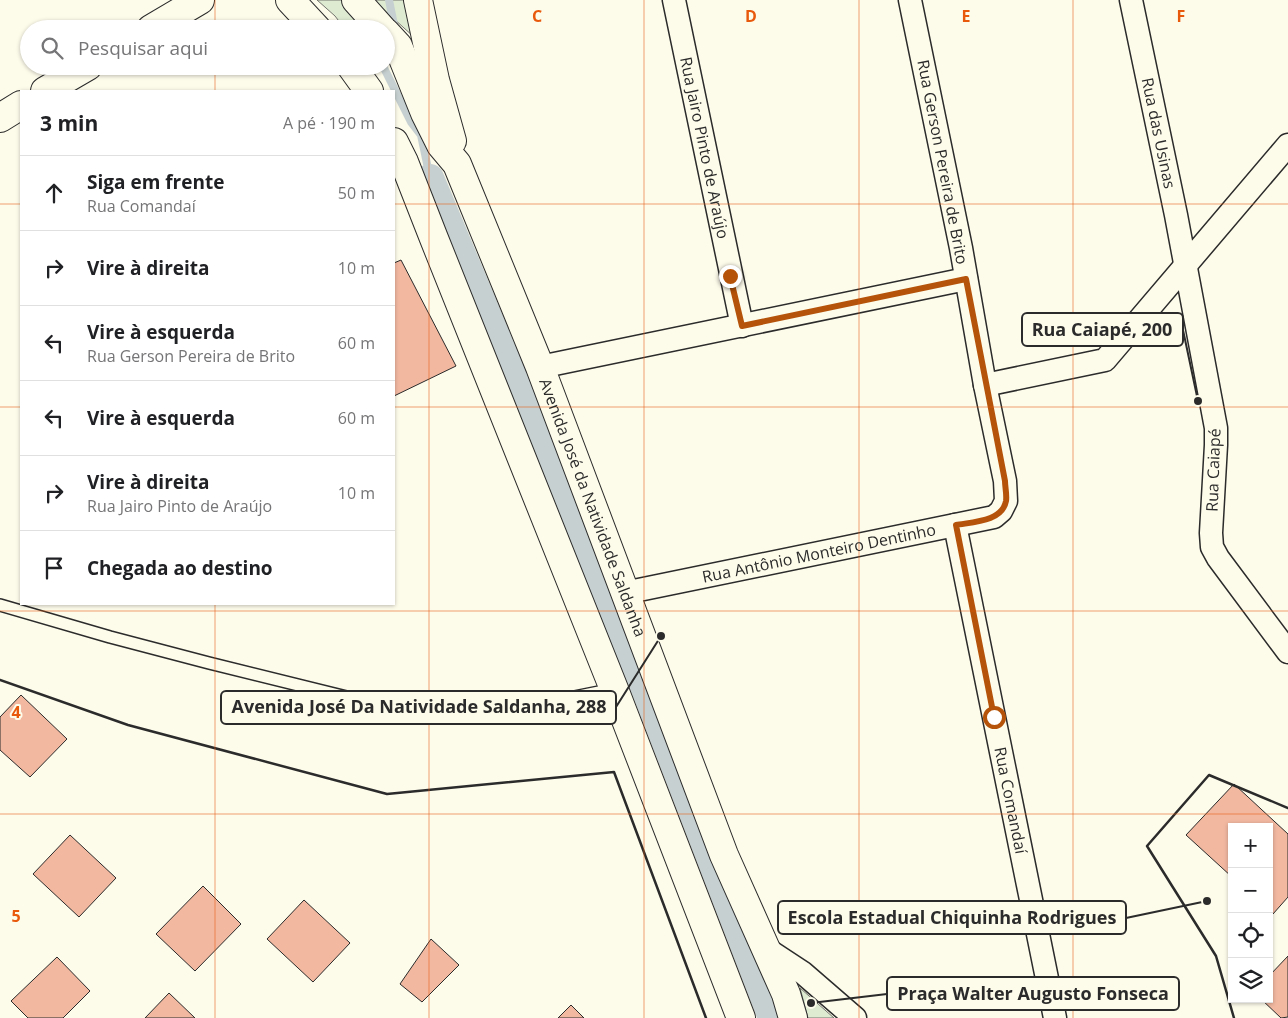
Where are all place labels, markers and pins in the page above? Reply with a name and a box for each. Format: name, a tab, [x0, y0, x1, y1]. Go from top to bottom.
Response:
callout: Rua Caiapé, 200	[1022, 313, 1183, 346]
callout: Avenida José Da Natividade Saldanha, 288	[221, 691, 616, 724]
callout: Escola Estadual Chiquinha Rodrigues	[778, 901, 1126, 934]
callout: Praça Walter Augusto Fonseca	[887, 977, 1179, 1010]

